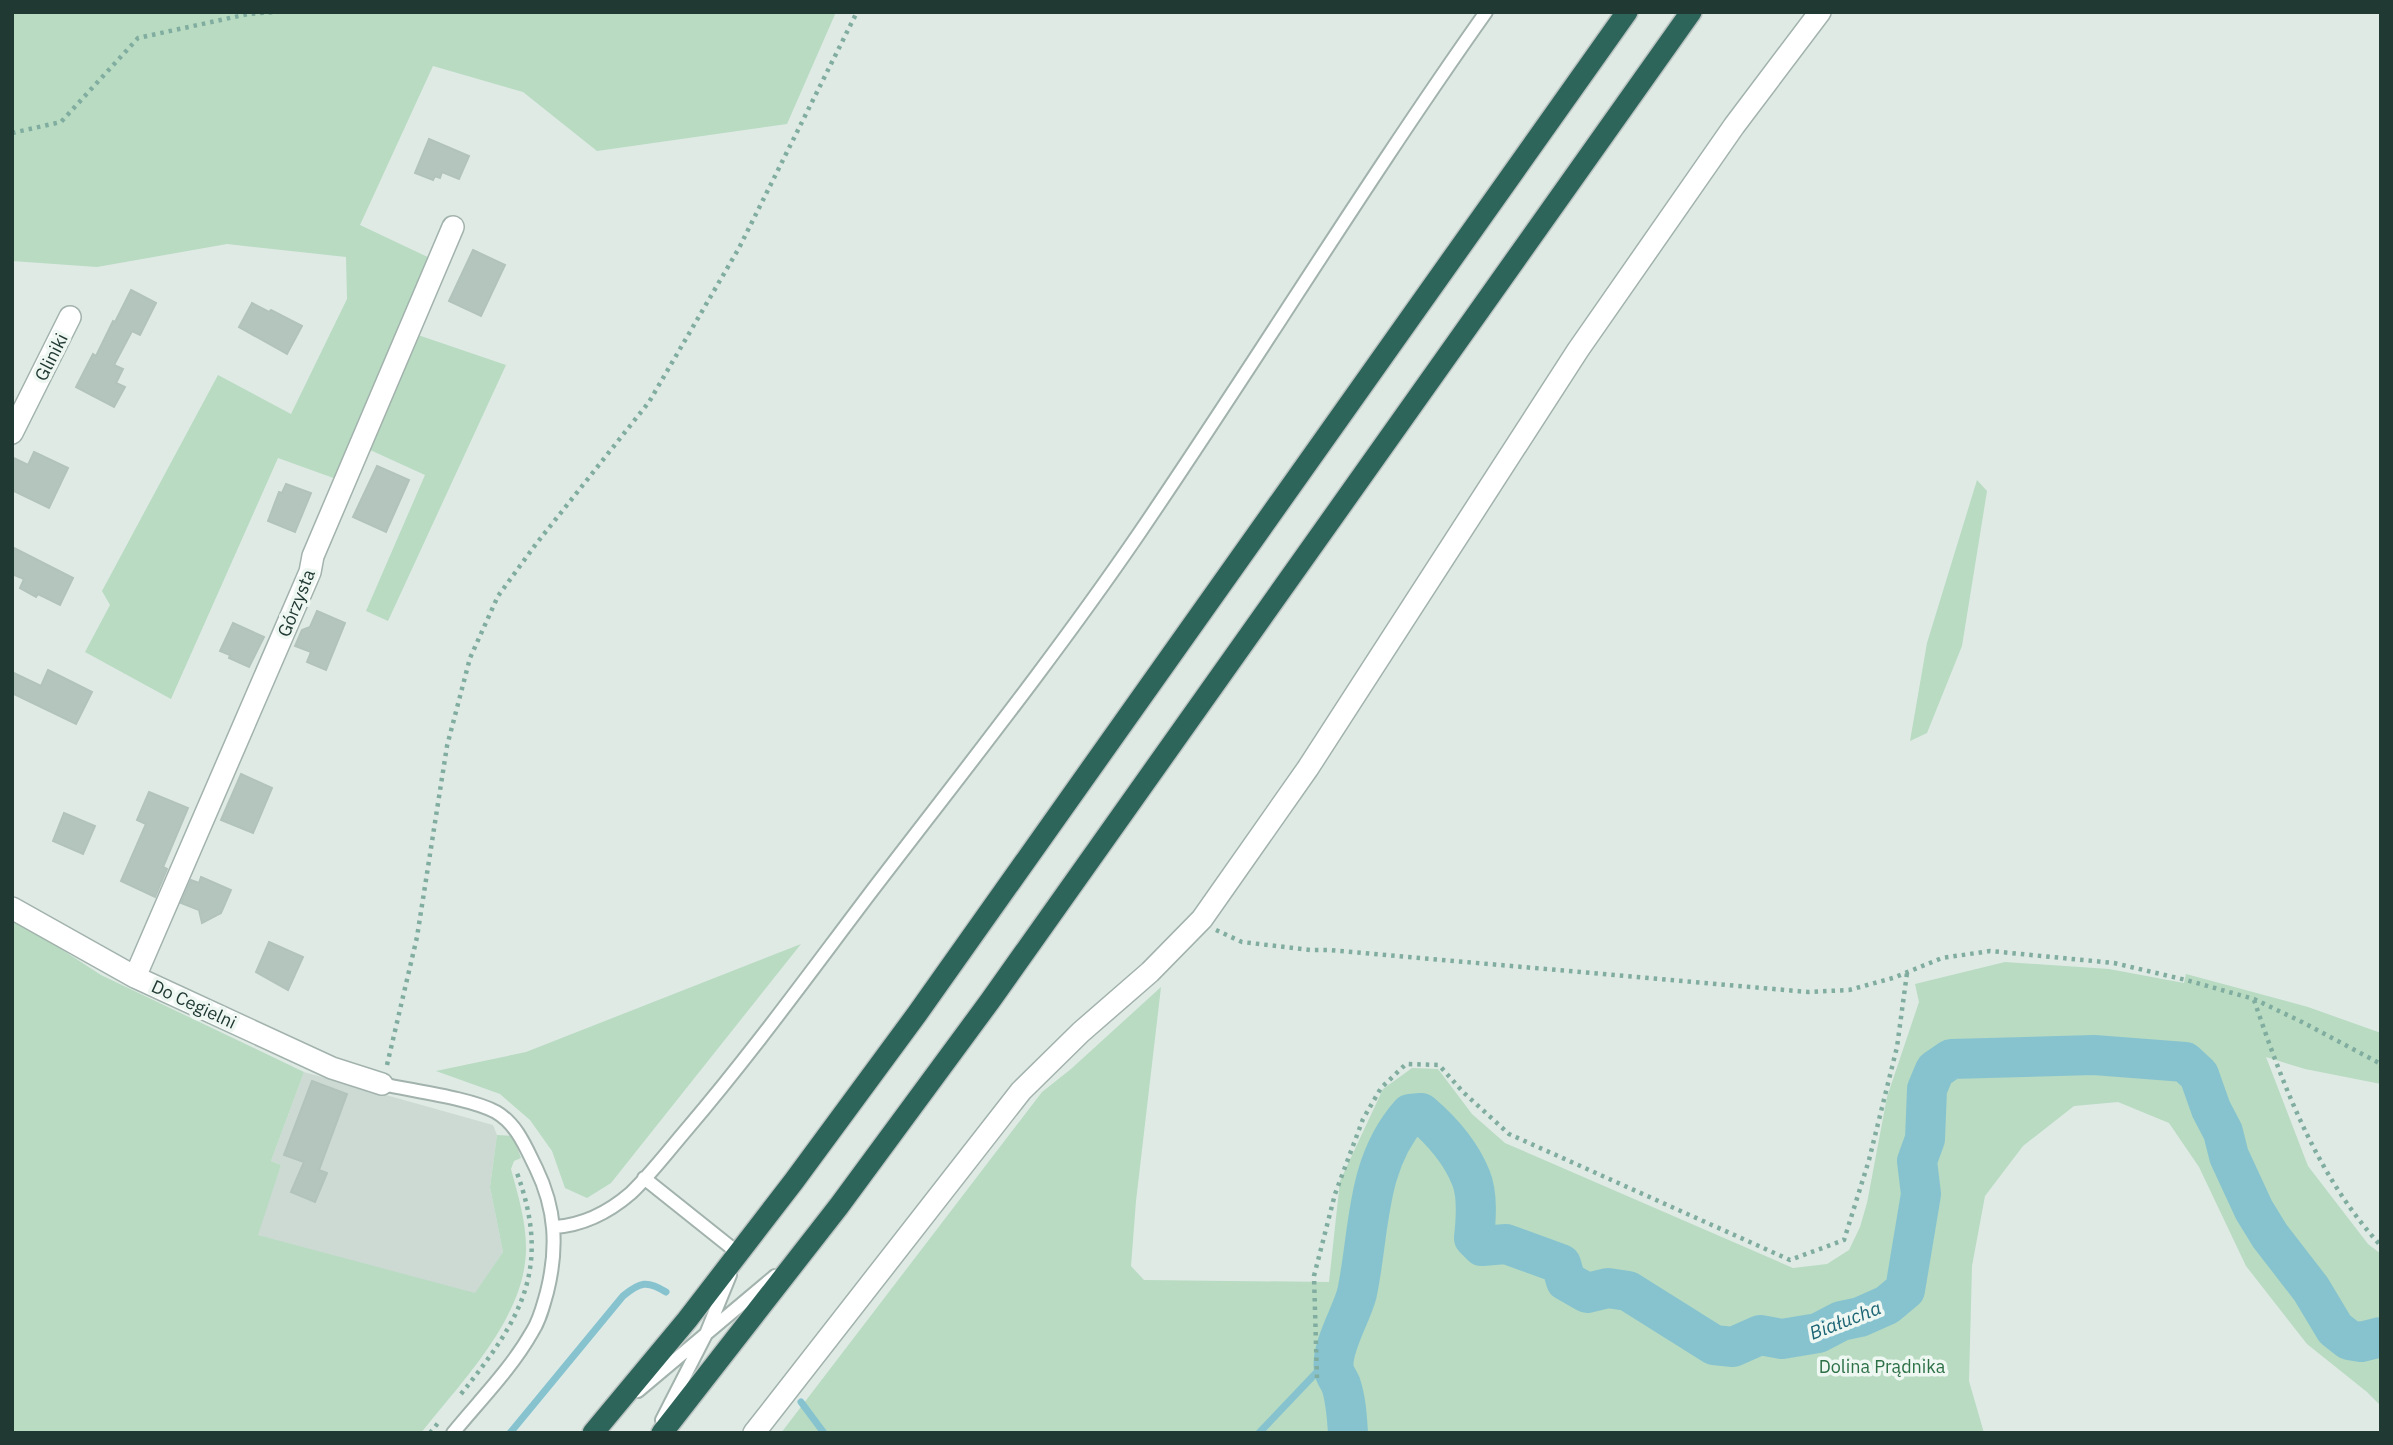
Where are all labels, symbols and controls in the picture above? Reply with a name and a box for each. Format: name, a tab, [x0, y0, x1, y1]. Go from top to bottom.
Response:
street label: Gliniki	[29, 329, 73, 385]
street label: Górzysta	[272, 565, 320, 640]
street label: Do Cegielni	[148, 974, 240, 1034]
water label: Białucha	[1806, 1295, 1884, 1345]
park label: Dolina Prądnika	[1819, 1355, 1946, 1378]

